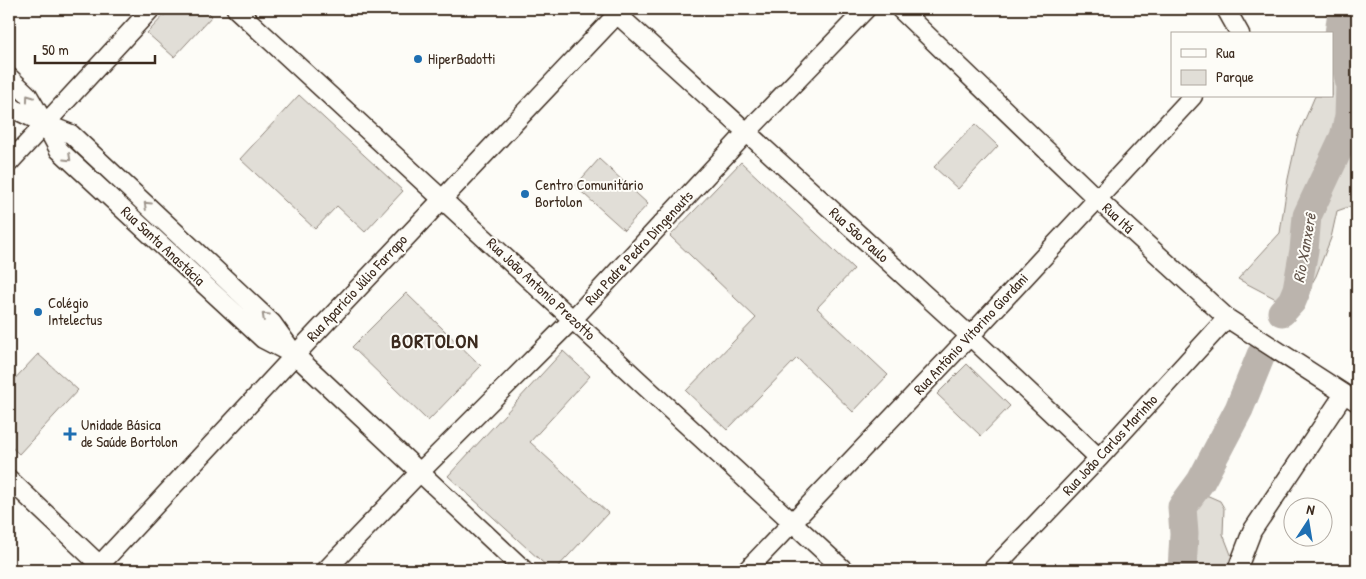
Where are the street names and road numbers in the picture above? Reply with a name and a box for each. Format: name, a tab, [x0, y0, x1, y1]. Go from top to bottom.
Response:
street label: Rua Padre Pedro Dingenouts	[580, 185, 698, 310]
street label: Rua Itá	[1098, 197, 1139, 238]
street label: Rua Santa Anastácia	[117, 201, 210, 290]
street label: Rua São Paulo	[825, 202, 894, 267]
street label: Rua Aparício Júlio Farrapo	[301, 230, 412, 346]
street label: Rua João Antonio Prezotto	[482, 233, 600, 345]
street label: Rua Antônio Vitorino Giordani	[908, 268, 1033, 399]
street label: Rua João Carlos Marinho	[1057, 389, 1162, 500]

